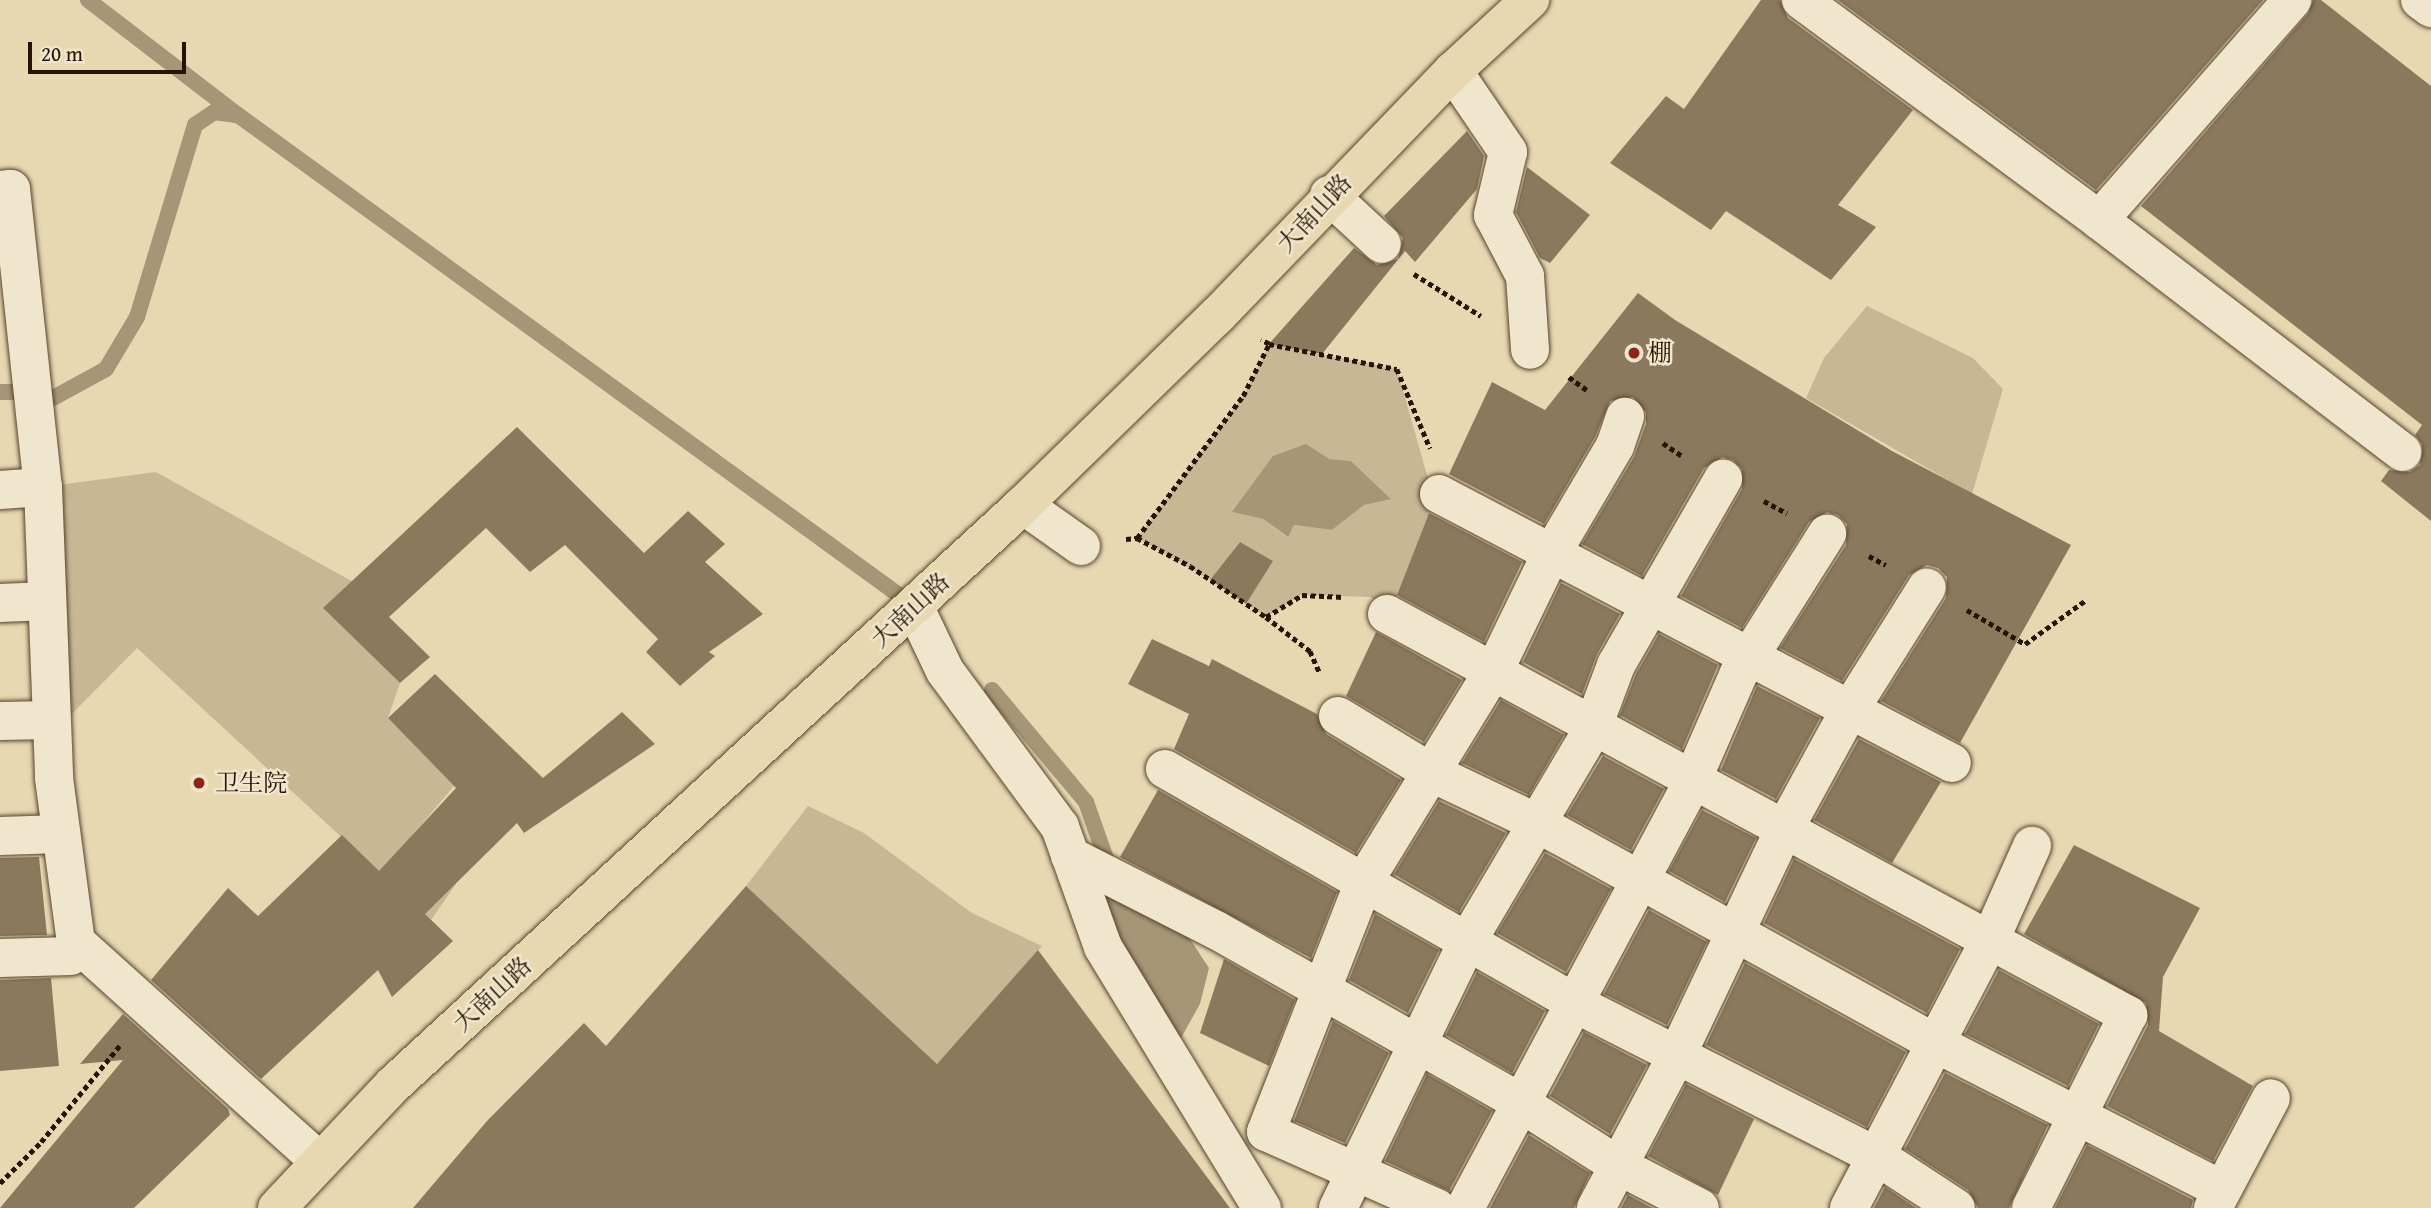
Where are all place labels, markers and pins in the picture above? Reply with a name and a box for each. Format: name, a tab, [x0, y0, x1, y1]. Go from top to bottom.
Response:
place label: 棚	[1648, 339, 1672, 367]
marker: 棚	[1626, 345, 1642, 361]
place label: 卫生院	[215, 769, 287, 797]
marker: 卫生院	[189, 773, 209, 793]

